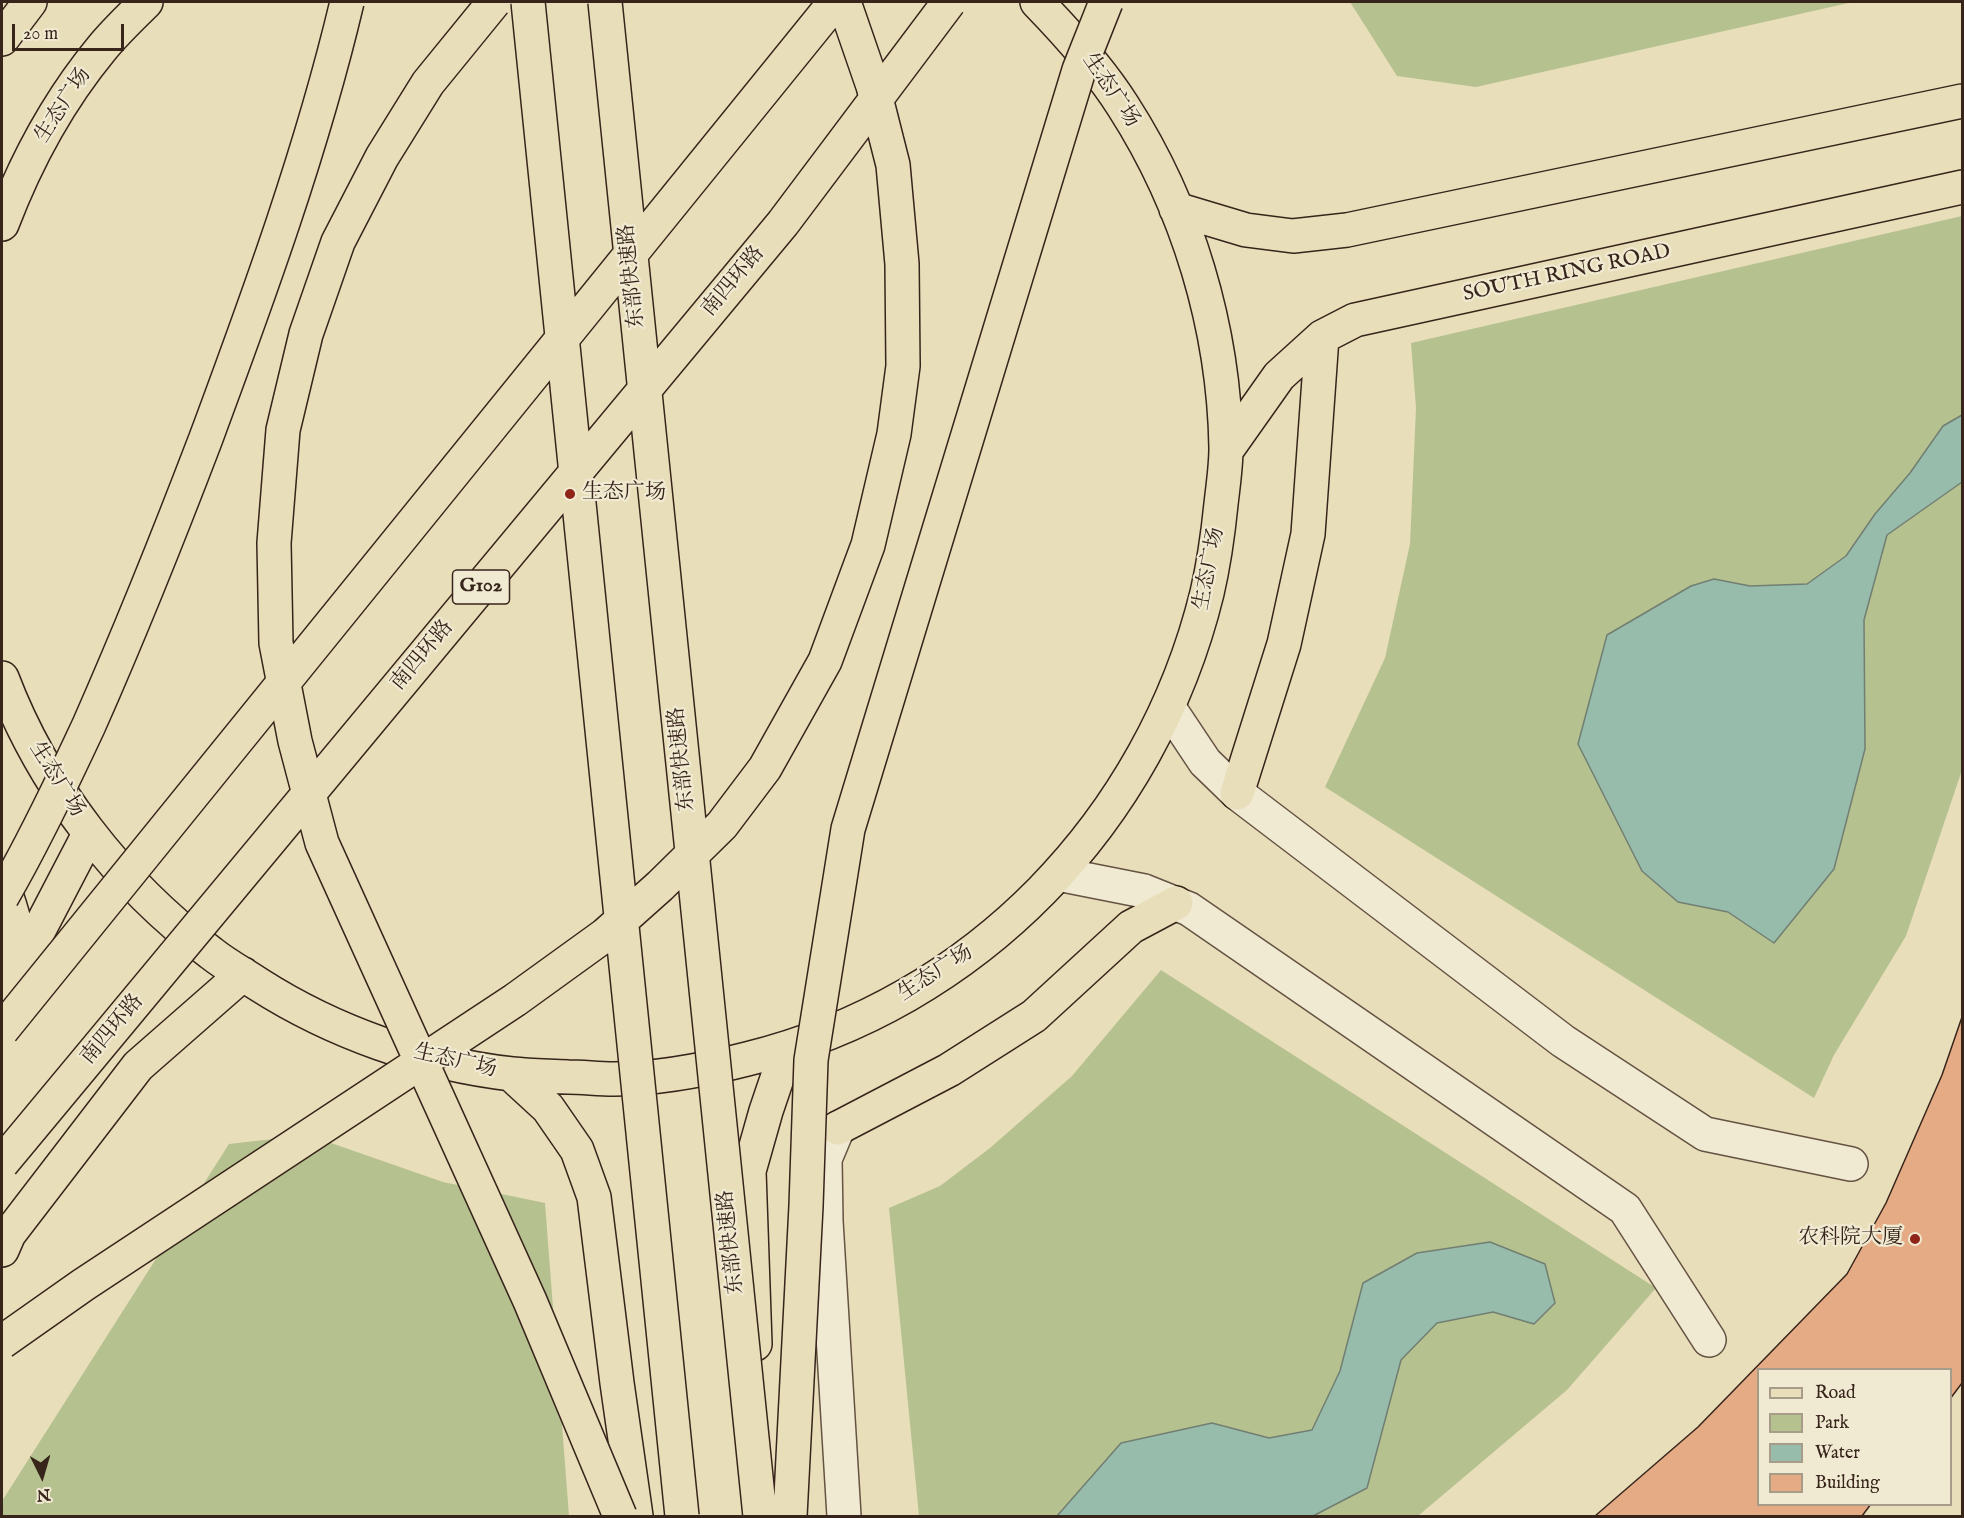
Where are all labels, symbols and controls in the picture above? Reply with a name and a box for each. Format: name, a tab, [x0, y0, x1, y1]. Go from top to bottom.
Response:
scale bar	[15, 12, 128, 50]
text: 20 m	[23, 23, 58, 46]
street label: 生态广场	[1076, 49, 1144, 133]
street label: 生态广场	[31, 64, 97, 148]
street label: 东部快速路	[615, 222, 651, 330]
street label: SOUTH RING ROAD	[1461, 240, 1673, 308]
street label: 南四环路	[697, 242, 771, 322]
place label: 生态广场	[582, 481, 666, 507]
marker: 生态广场	[563, 487, 577, 501]
street label: 生态广场	[1190, 525, 1230, 613]
road number: G102	[452, 570, 510, 604]
street label: 南四环路	[386, 616, 460, 696]
street label: 东部快速路	[665, 705, 701, 813]
street label: 生态广场	[23, 738, 89, 822]
street label: 生态广场	[894, 941, 978, 1007]
street label: 南四环路	[76, 990, 150, 1070]
street label: 生态广场	[411, 1040, 499, 1084]
street label: 东部快速路	[714, 1188, 750, 1296]
place label: 农科院大厦	[1798, 1226, 1903, 1252]
marker: 农科院大厦	[1908, 1232, 1922, 1246]
legend	[1757, 1368, 1952, 1506]
text: Road	[1815, 1382, 1856, 1405]
text: Park	[1815, 1412, 1849, 1435]
text: Water	[1815, 1442, 1860, 1465]
north arrow	[12, 1446, 72, 1506]
text: Building	[1815, 1472, 1880, 1495]
text: N	[36, 1483, 51, 1504]

